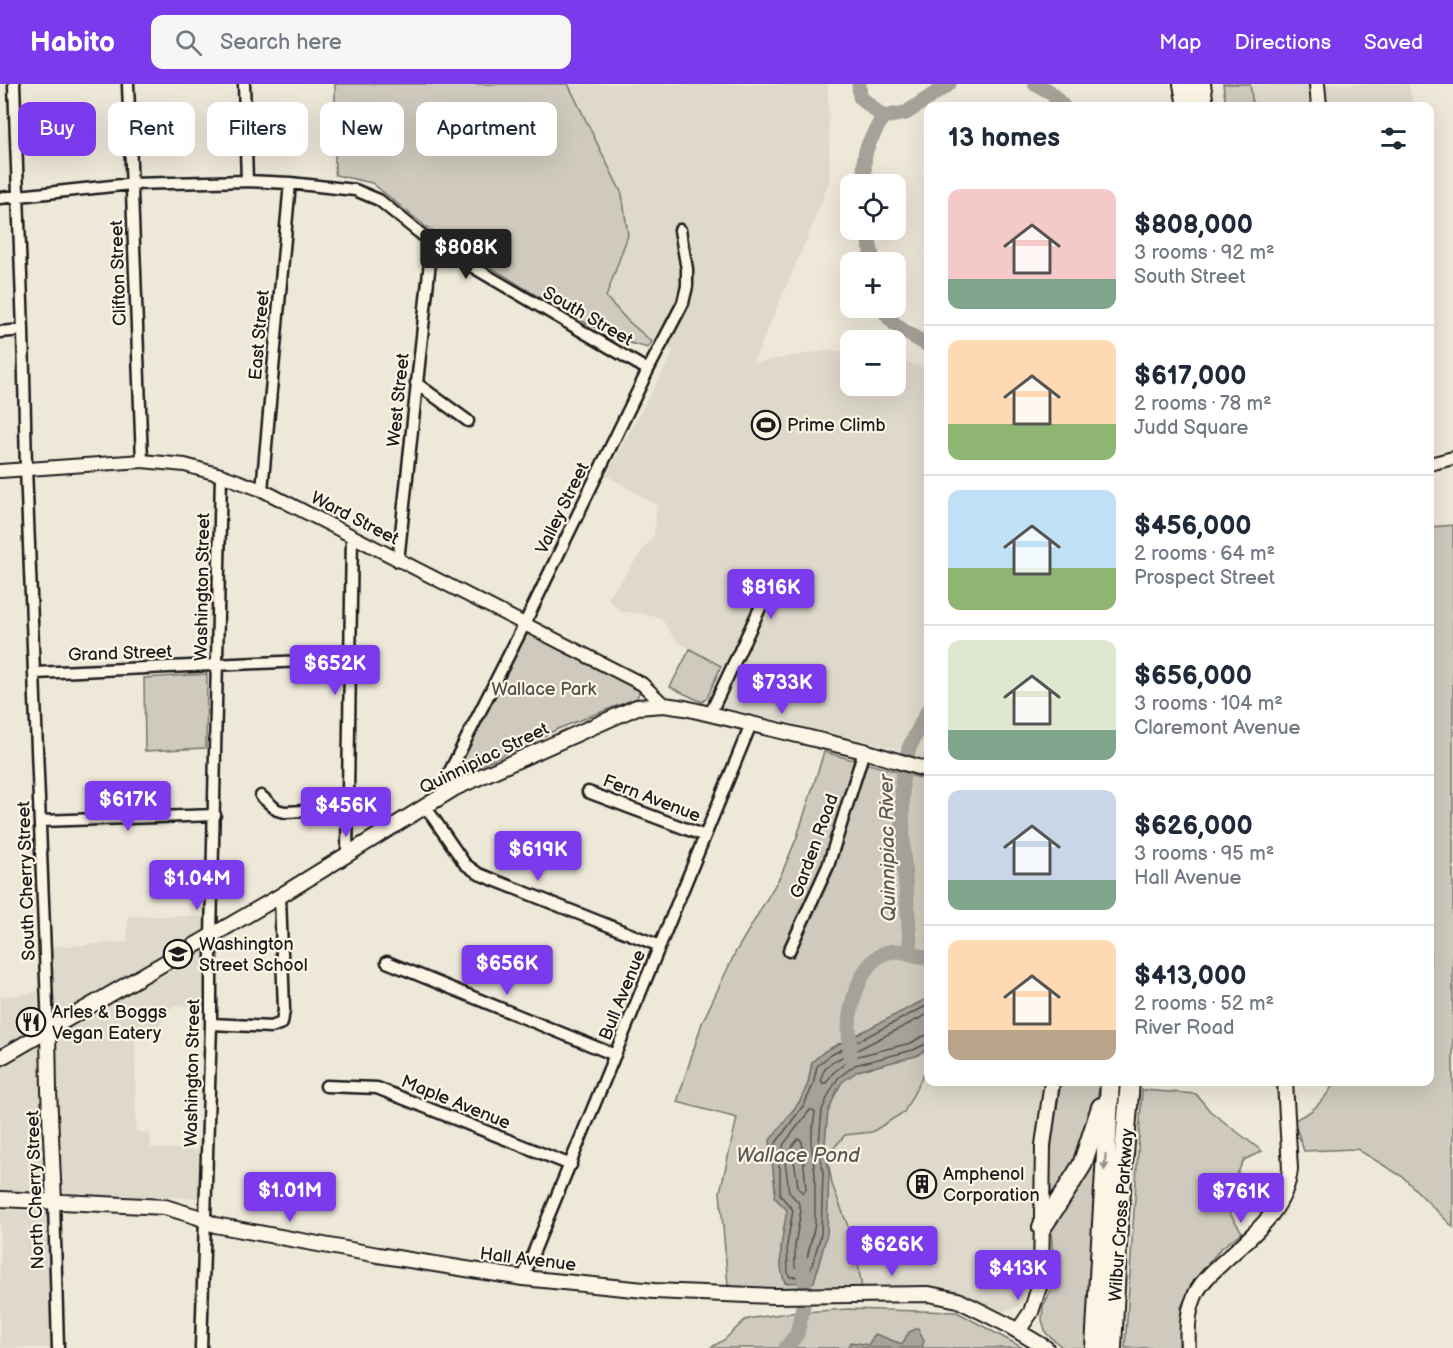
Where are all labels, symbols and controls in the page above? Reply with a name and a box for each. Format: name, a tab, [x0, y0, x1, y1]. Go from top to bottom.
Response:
search box	[151, 15, 571, 69]
text: Habito	[30, 26, 115, 59]
icon: search	[172, 26, 205, 59]
text: Search here	[220, 29, 342, 56]
text: Map	[1159, 30, 1202, 55]
text: Directions	[1235, 30, 1331, 55]
text: Saved	[1364, 30, 1423, 55]
chip: Buy	[18, 102, 96, 156]
chip: Rent	[108, 102, 195, 156]
chip: Filters	[207, 102, 308, 156]
chip: New	[320, 102, 404, 156]
chip: Apartment	[416, 102, 557, 156]
icon: filters	[1377, 122, 1410, 155]
text: 13 homes	[948, 123, 1060, 154]
map controls	[840, 174, 906, 396]
button: locate	[840, 174, 906, 240]
text: $808,000	[1134, 210, 1253, 241]
icon: home	[996, 213, 1068, 285]
street label: Clifton Street	[106, 219, 131, 326]
pin: $808K	[424, 229, 508, 280]
text: $808K	[434, 236, 498, 260]
text: 3 rooms · 92 m²	[1134, 241, 1275, 265]
button: +	[840, 252, 906, 318]
text: South Street	[1134, 265, 1246, 289]
street label: South Street	[539, 282, 637, 351]
street label: East Street	[245, 289, 274, 381]
button: −	[840, 330, 906, 396]
street label: West Street	[383, 352, 414, 448]
text: $617,000	[1134, 361, 1247, 392]
icon: home	[996, 364, 1068, 436]
text: 2 rooms · 78 m²	[1134, 392, 1272, 416]
sports icon: Prime Climb	[750, 409, 782, 441]
place label: Prime Climb	[787, 415, 886, 436]
text: Judd Square	[1134, 416, 1248, 440]
street label: Valley Street	[531, 459, 594, 557]
street label: Ward Street	[307, 487, 403, 550]
text: $456,000	[1134, 511, 1252, 542]
street label: Washington Street	[191, 512, 214, 661]
icon: home	[996, 514, 1068, 586]
text: 2 rooms · 64 m²	[1134, 542, 1275, 566]
text: Prospect Street	[1134, 566, 1275, 590]
pin: $816K	[729, 569, 813, 620]
text: $816K	[741, 576, 801, 600]
street label: Grand Street	[68, 641, 173, 666]
pin: $652K	[293, 645, 377, 696]
text: $652K	[304, 652, 366, 676]
text: $656,000	[1134, 661, 1252, 692]
pin: $733K	[740, 664, 824, 715]
icon: home	[996, 664, 1068, 736]
text: $733K	[751, 671, 813, 695]
park label: Wallace Park	[492, 679, 597, 700]
text: 3 rooms · 104 m²	[1134, 692, 1283, 716]
text: Claremont Avenue	[1134, 716, 1300, 740]
street label: Quinnipiac Street	[416, 718, 553, 799]
street label: Fern Avenue	[600, 770, 704, 827]
water label: Quinnipiac River	[875, 772, 901, 922]
pin: $617K	[86, 781, 170, 832]
pin: $456K	[304, 787, 388, 838]
text: $617K	[99, 788, 157, 812]
street label: Garden Road	[786, 791, 843, 901]
text: $456K	[315, 794, 377, 818]
street label: South Cherry Street	[13, 800, 40, 961]
text: $626,000	[1134, 811, 1253, 842]
icon: home	[996, 814, 1068, 886]
pin: $619K	[496, 831, 580, 882]
text: $619K	[508, 838, 568, 862]
text: 3 rooms · 95 m²	[1134, 842, 1274, 866]
pin: $1.04M	[148, 860, 246, 911]
text: Hall Avenue	[1134, 866, 1241, 890]
text: $1.04M	[163, 867, 231, 891]
place label: Washington Street School	[199, 934, 308, 976]
school or university icon: Washington Street School	[162, 938, 194, 970]
pin: $656K	[465, 945, 549, 996]
street label: Bull Avenue	[595, 947, 650, 1043]
text: $656K	[476, 952, 538, 976]
text: $413,000	[1134, 961, 1246, 992]
icon: home	[996, 964, 1068, 1036]
text: 2 rooms · 52 m²	[1134, 992, 1274, 1016]
street label: Washington Street	[181, 998, 204, 1147]
place label: Arles & Boggs Vegan Eatery	[52, 1002, 167, 1044]
restaurant icon: Arles & Boggs Vegan Eatery	[15, 1006, 47, 1038]
text: River Road	[1134, 1016, 1234, 1040]
street label: Maple Avenue	[398, 1071, 514, 1134]
street label: North Cherry Street	[22, 1110, 49, 1270]
street label: Wilbur Cross Parkway	[1105, 1127, 1138, 1302]
water label: Wallace Pond	[736, 1144, 860, 1168]
one-way arrow	[1100, 1153, 1109, 1172]
place label: Amphenol Corporation	[943, 1164, 1040, 1206]
building icon: Amphenol Corporation	[906, 1168, 938, 1200]
pin: $1.01M	[241, 1172, 339, 1223]
pin: $761K	[1199, 1173, 1283, 1224]
text: $1.01M	[258, 1179, 322, 1203]
text: $761K	[1212, 1180, 1270, 1204]
pin: $626K	[850, 1226, 934, 1277]
text: $626K	[861, 1233, 924, 1257]
street label: Hall Avenue	[479, 1243, 577, 1276]
pin: $413K	[976, 1250, 1060, 1301]
text: $413K	[989, 1257, 1047, 1281]

